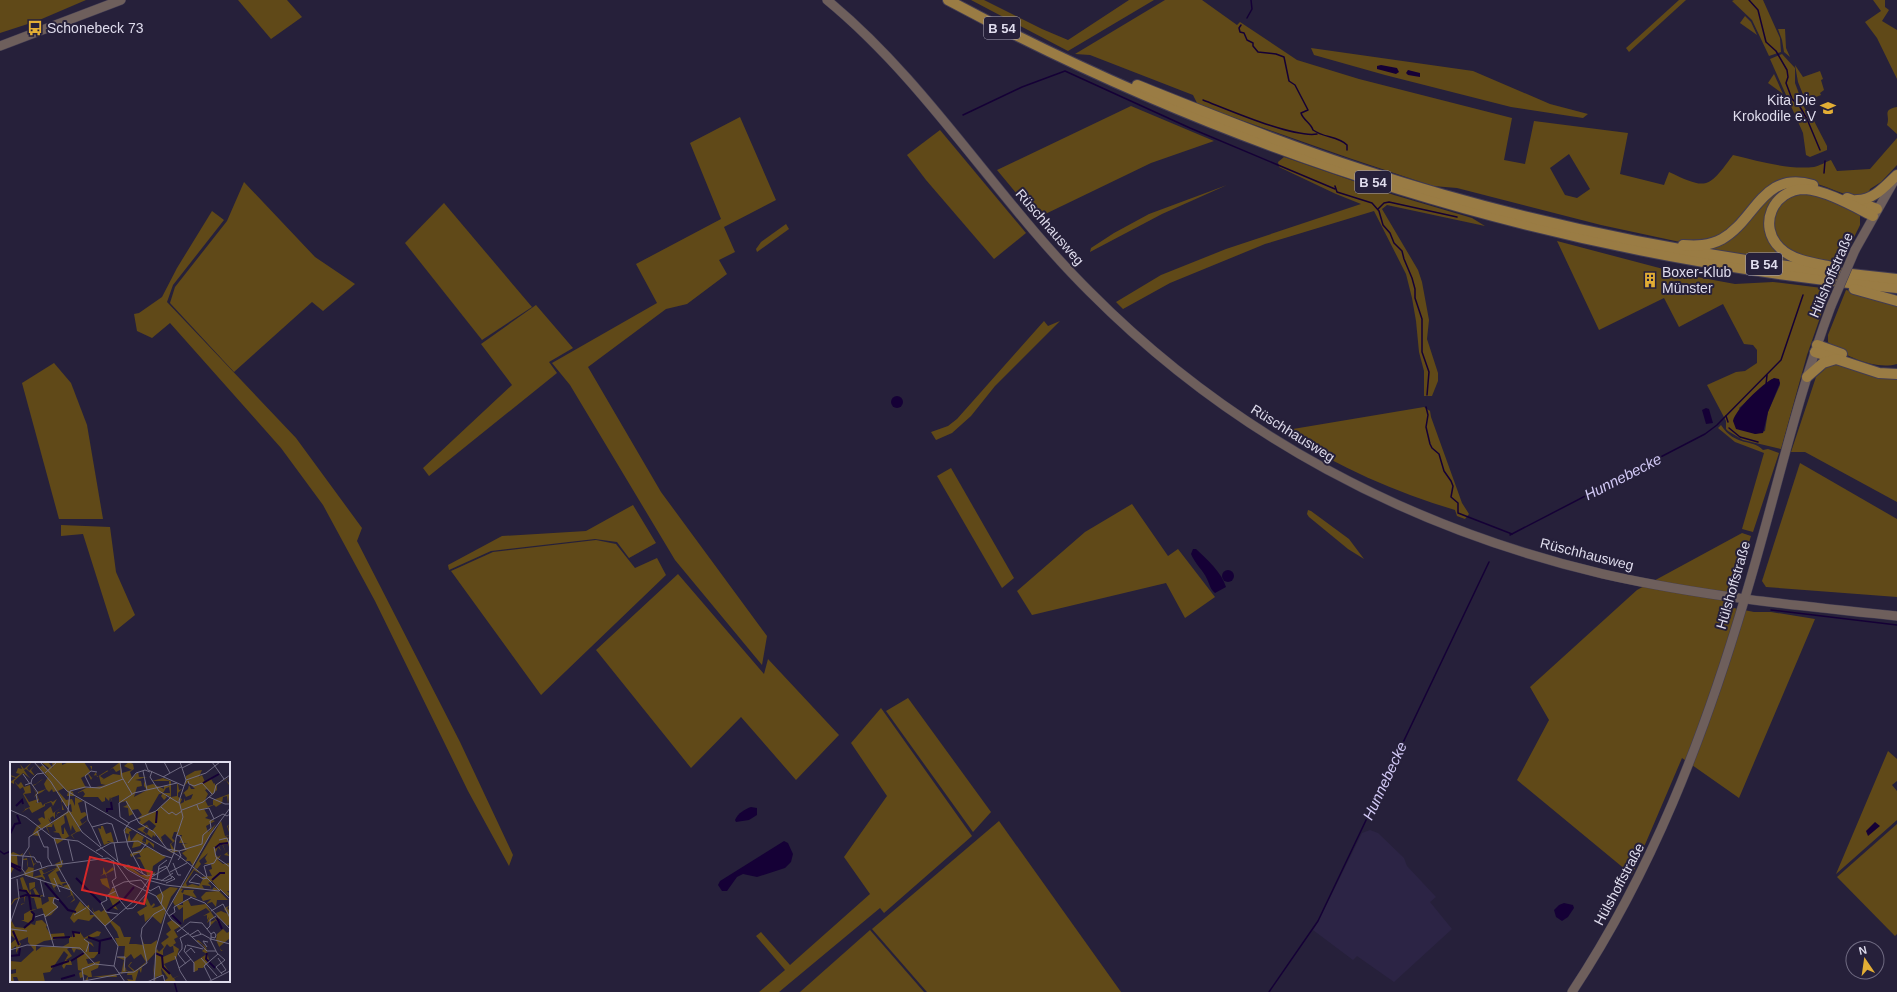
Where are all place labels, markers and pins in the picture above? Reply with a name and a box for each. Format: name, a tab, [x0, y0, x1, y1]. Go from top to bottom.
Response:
bus stop icon: Schonebeck 73	[26, 19, 44, 37]
place label: Schonebeck 73	[47, 20, 144, 36]
place label: Kita Die Krokodile e.V	[1733, 92, 1817, 124]
school or university icon: Kita Die Krokodile e.V	[1819, 99, 1837, 117]
place label: Boxer-Klub Münster	[1662, 264, 1731, 296]
building icon: Boxer-Klub Münster	[1641, 271, 1659, 289]

